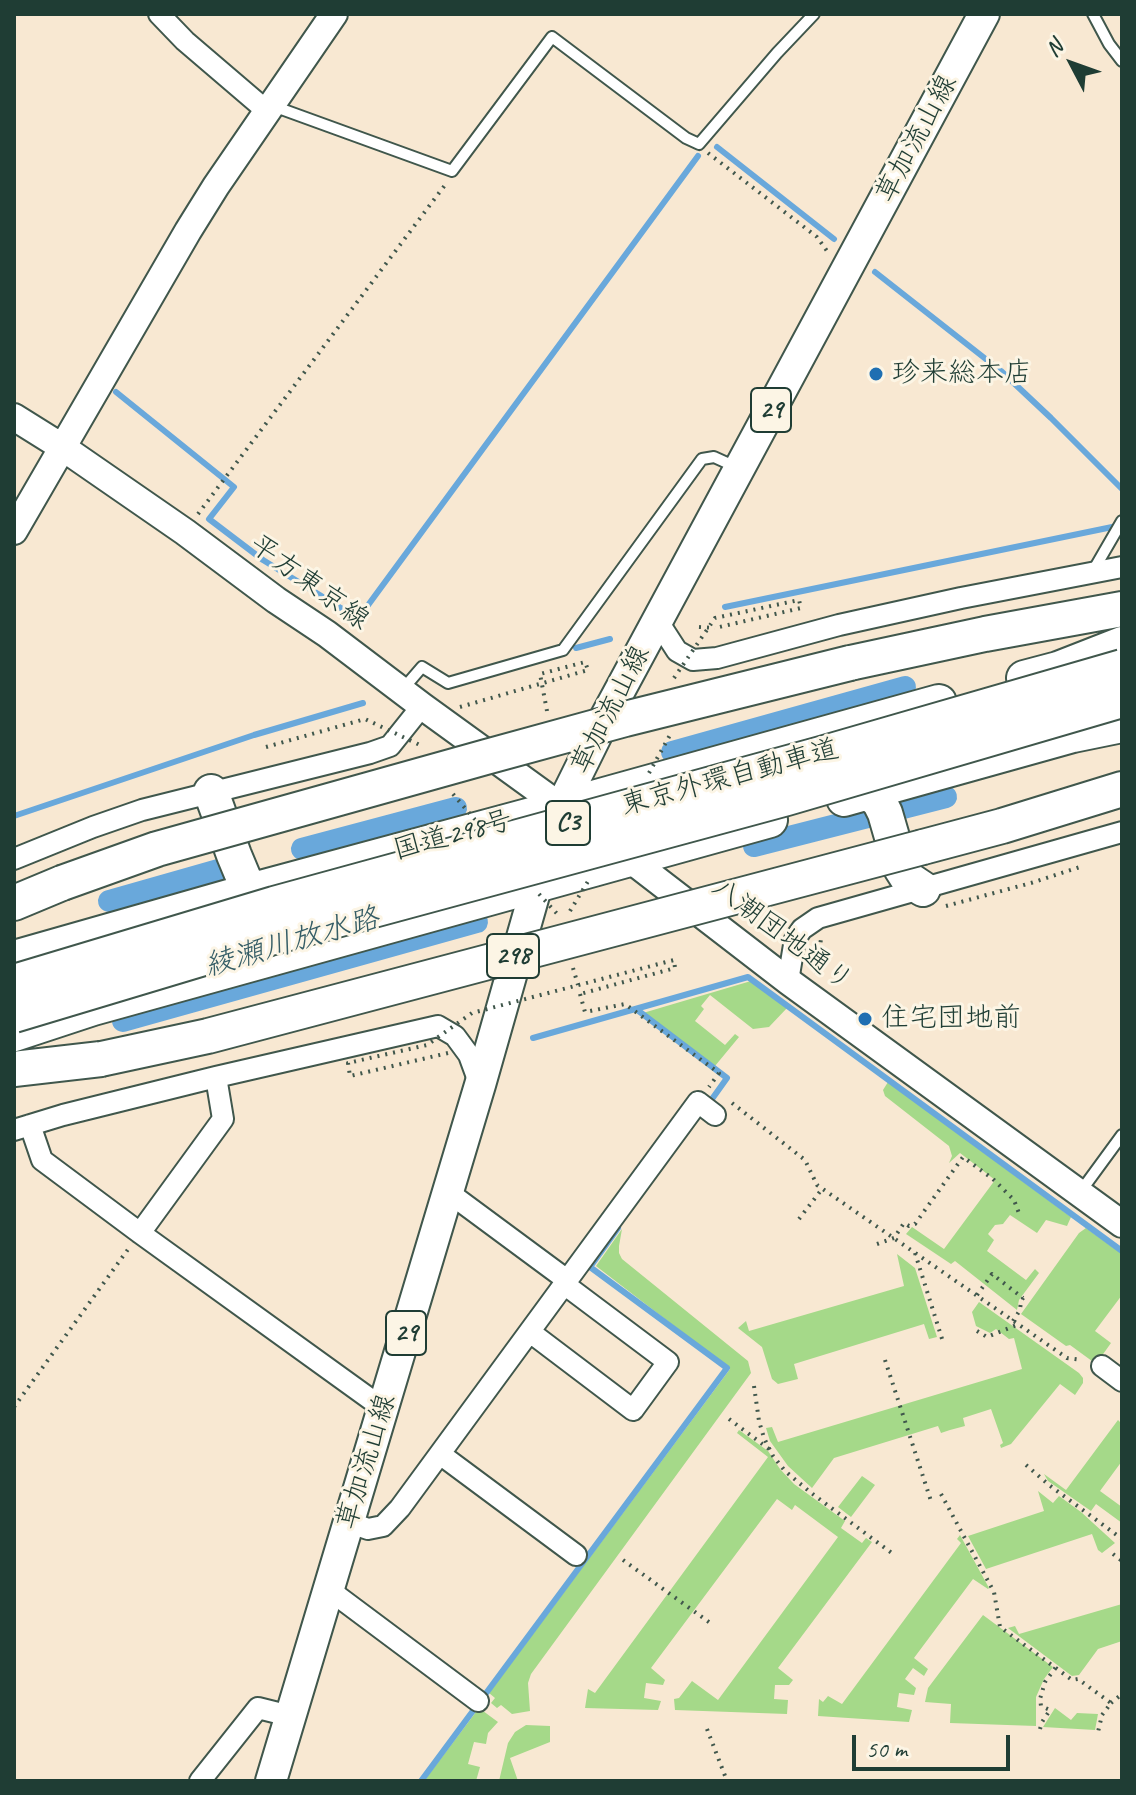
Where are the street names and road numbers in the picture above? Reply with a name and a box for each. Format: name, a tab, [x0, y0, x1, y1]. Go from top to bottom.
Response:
street label: 草加流山線	[869, 69, 965, 209]
road number: 29	[751, 388, 791, 432]
street label: 平方東京線	[242, 528, 376, 638]
street label: 草加流山線	[564, 640, 658, 780]
street label: 東京外環自動車道	[617, 733, 843, 823]
road number: C3	[546, 801, 590, 845]
street label: 国道298号	[390, 804, 516, 868]
street label: 八潮団地通り	[705, 871, 859, 999]
road number: 298	[487, 934, 539, 978]
road number: 29	[386, 1311, 426, 1355]
street label: 草加流山線	[330, 1390, 404, 1534]

